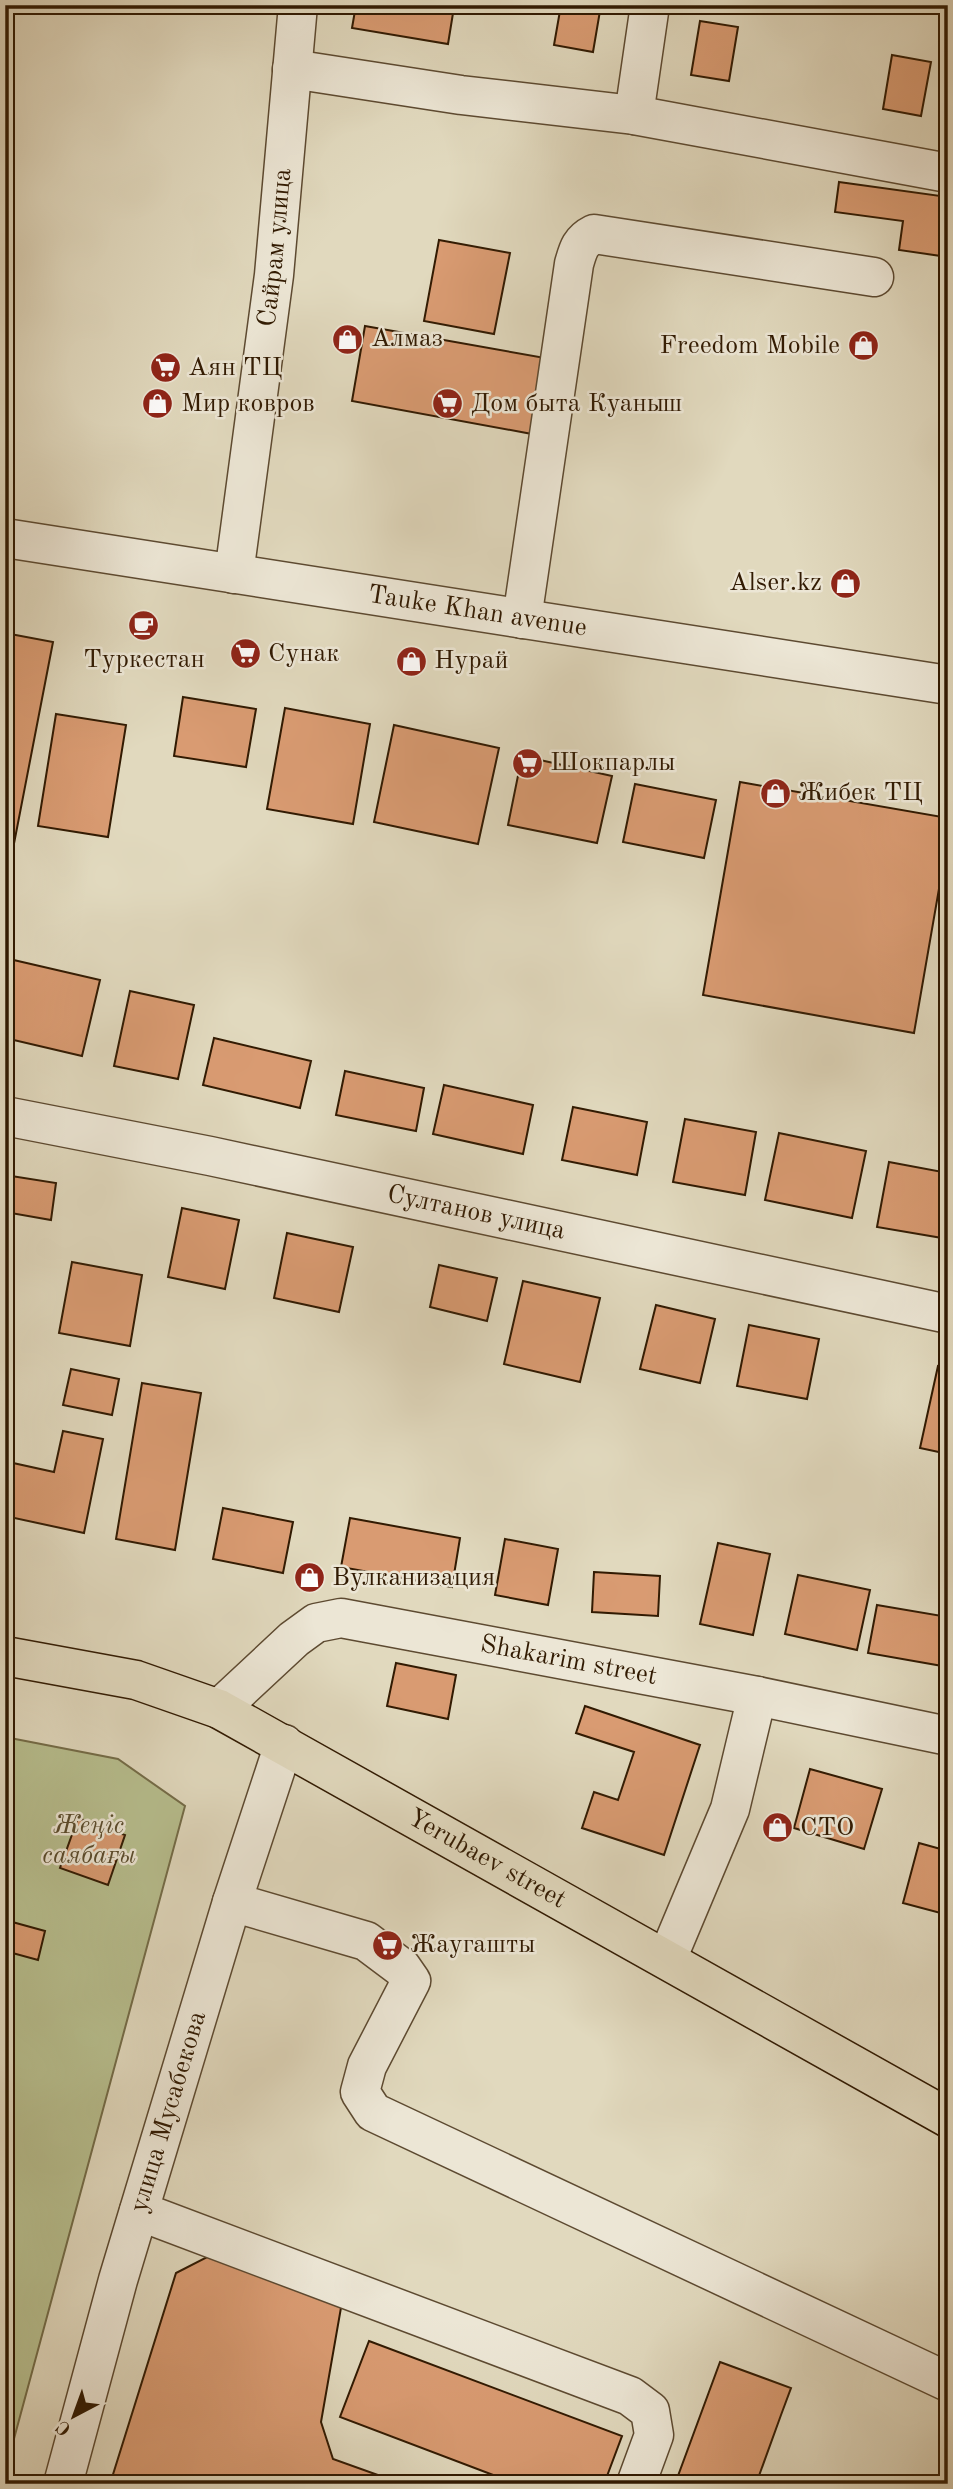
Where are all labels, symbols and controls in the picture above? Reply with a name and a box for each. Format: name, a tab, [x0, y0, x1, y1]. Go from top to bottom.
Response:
street label: Сайрам улица	[254, 167, 296, 329]
shop icon: Алмаз	[331, 322, 365, 356]
place label: Алмаз	[371, 326, 443, 352]
shop icon: Freedom Mobile	[846, 329, 880, 363]
place label: Freedom Mobile	[659, 333, 840, 359]
supermarket icon: Аян ТЦ	[148, 351, 182, 385]
place label: Аян ТЦ	[188, 355, 282, 381]
shop icon: Мир ковров	[141, 387, 175, 421]
supermarket icon: Дом быта Куаныш	[431, 387, 465, 421]
place label: Мир ковров	[181, 391, 315, 417]
place label: Дом быта Куаныш	[471, 391, 682, 417]
shop icon: Alser.kz	[828, 566, 862, 600]
place label: Alser.kz	[729, 570, 822, 596]
street label: Tauke Khan avenue	[366, 582, 589, 642]
cafe icon: Туркестан	[127, 608, 161, 642]
supermarket icon: Сунак	[228, 637, 262, 671]
place label: Сунак	[268, 641, 339, 667]
shop icon: Нурай	[394, 644, 428, 678]
place label: Туркестан	[83, 647, 205, 673]
place label: Нурай	[434, 648, 509, 674]
supermarket icon: Шокпарлы	[510, 746, 544, 780]
place label: Шокпарлы	[550, 750, 675, 776]
shop icon: Жибек ТЦ	[758, 776, 792, 810]
place label: Жибек ТЦ	[798, 780, 923, 806]
street label: Султанов улица	[385, 1181, 568, 1245]
shop icon: Вулканизация	[292, 1561, 326, 1595]
place label: Вулканизация	[332, 1565, 495, 1591]
street label: Shakarim street	[478, 1631, 659, 1690]
street label: Yerubaev street	[403, 1805, 570, 1914]
shop icon: СТО	[760, 1811, 794, 1845]
park label: Жеңіс саябағы	[42, 1813, 136, 1869]
place label: СТО	[800, 1815, 854, 1841]
supermarket icon: Жаугашты	[370, 1928, 404, 1962]
place label: Жаугашты	[410, 1932, 535, 1958]
street label: улица Мусабекова	[126, 2008, 211, 2215]
north arrow	[38, 2380, 108, 2450]
text: С	[54, 2416, 75, 2438]

